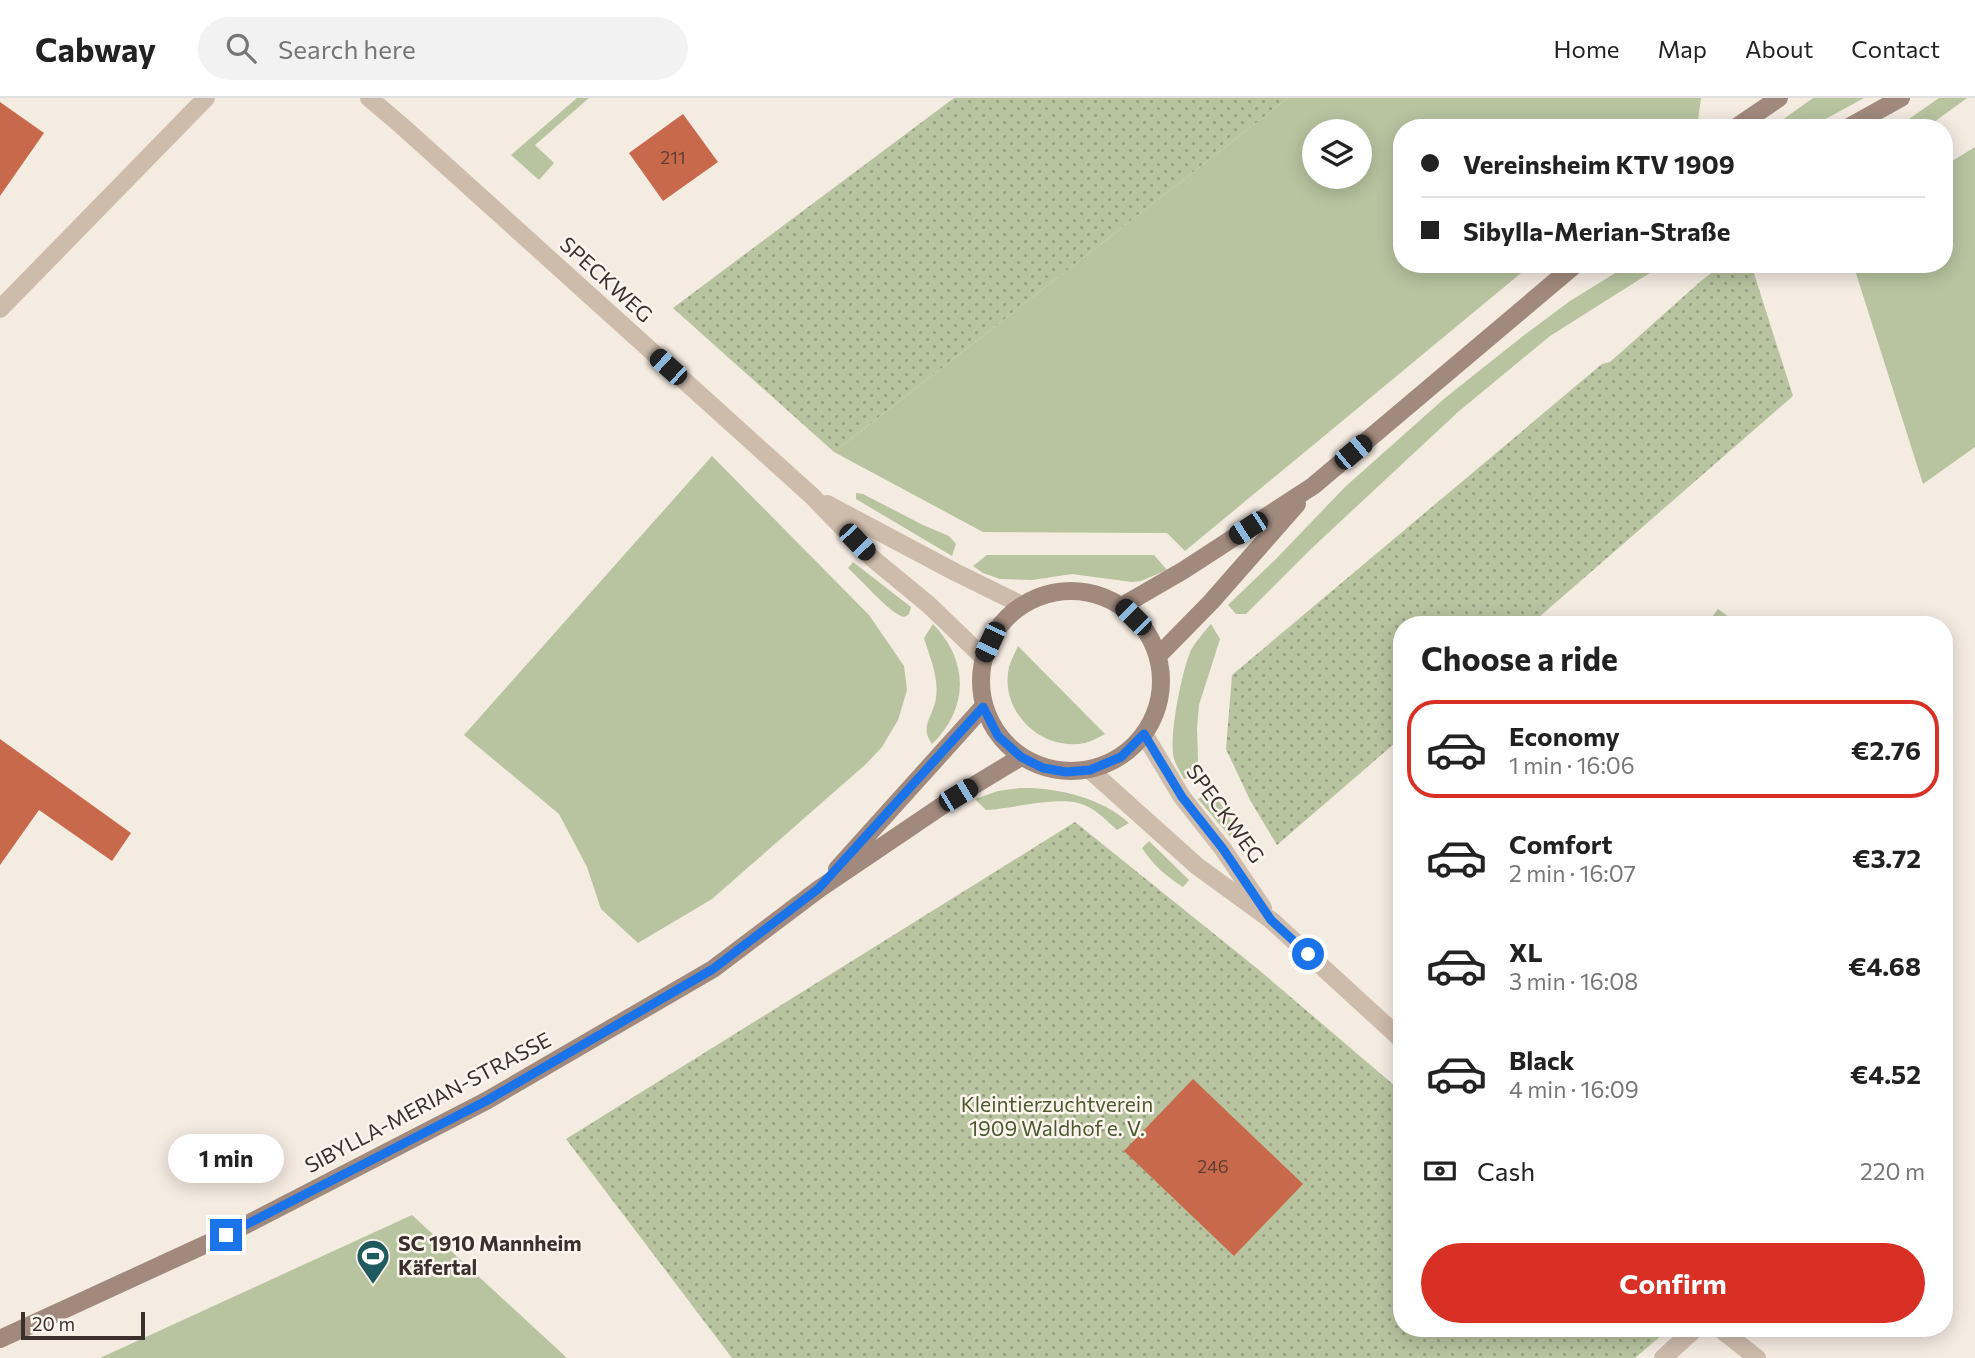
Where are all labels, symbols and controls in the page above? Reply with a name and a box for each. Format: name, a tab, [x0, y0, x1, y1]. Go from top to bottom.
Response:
search box	[198, 17, 688, 80]
text: Cabway	[35, 28, 156, 69]
icon: search	[222, 29, 260, 67]
text: Search here	[278, 33, 416, 64]
text: Home	[1554, 34, 1620, 63]
text: Map	[1658, 34, 1707, 63]
text: About	[1745, 34, 1813, 63]
text: Contact	[1851, 34, 1940, 63]
map controls	[1302, 119, 1372, 189]
button: layers	[1302, 119, 1372, 189]
house number: 211	[660, 146, 686, 168]
text: Vereinsheim KTV 1909	[1463, 148, 1735, 179]
text: Sibylla-Merian-Straße	[1463, 215, 1730, 246]
street label: SPECKWEG	[556, 231, 658, 327]
car	[646, 345, 691, 389]
car	[1331, 430, 1376, 474]
car	[1225, 508, 1272, 548]
car	[835, 520, 880, 564]
car	[1111, 595, 1156, 639]
car	[972, 619, 1009, 665]
text: Choose a ride	[1421, 638, 1618, 678]
icon: car	[1425, 718, 1488, 781]
text: Economy	[1509, 720, 1620, 751]
text: €2.76	[1851, 734, 1921, 765]
text: 1 min · 16:06	[1509, 751, 1635, 779]
street label: SPECKWEG	[1182, 759, 1270, 867]
car	[935, 775, 982, 815]
icon: car	[1425, 826, 1488, 889]
text: Comfort	[1509, 828, 1612, 859]
text: €3.72	[1852, 842, 1921, 873]
text: 2 min · 16:07	[1509, 859, 1636, 887]
icon: car	[1425, 934, 1488, 997]
text: XL	[1509, 936, 1543, 967]
route start	[1292, 938, 1324, 970]
text: €4.68	[1848, 950, 1921, 981]
text: 3 min · 16:08	[1509, 967, 1638, 995]
street label: SIBYLLA-MERIAN-STRASSE	[300, 1026, 555, 1177]
icon: car	[1425, 1042, 1488, 1105]
text: Black	[1509, 1044, 1575, 1075]
text: €4.52	[1850, 1058, 1921, 1089]
text: 4 min · 16:09	[1509, 1075, 1639, 1103]
park label: Kleintierzuchtverein 1909 Waldhof e. V.	[961, 1091, 1153, 1140]
callout: 1 min	[168, 1134, 284, 1182]
text: 1 min	[199, 1144, 253, 1172]
icon: cash	[1421, 1152, 1459, 1190]
house number: 246	[1197, 1155, 1229, 1177]
text: Cash	[1477, 1155, 1535, 1186]
text: 220 m	[1860, 1157, 1925, 1185]
route end	[210, 1219, 242, 1251]
place label: SC 1910 Mannheim Käfertal	[398, 1230, 582, 1279]
sports icon: SC 1910 Mannheim Käfertal	[354, 1237, 392, 1286]
button: Confirm	[1421, 1243, 1925, 1323]
scale bar	[21, 1309, 145, 1341]
text: 20 m	[32, 1312, 75, 1335]

